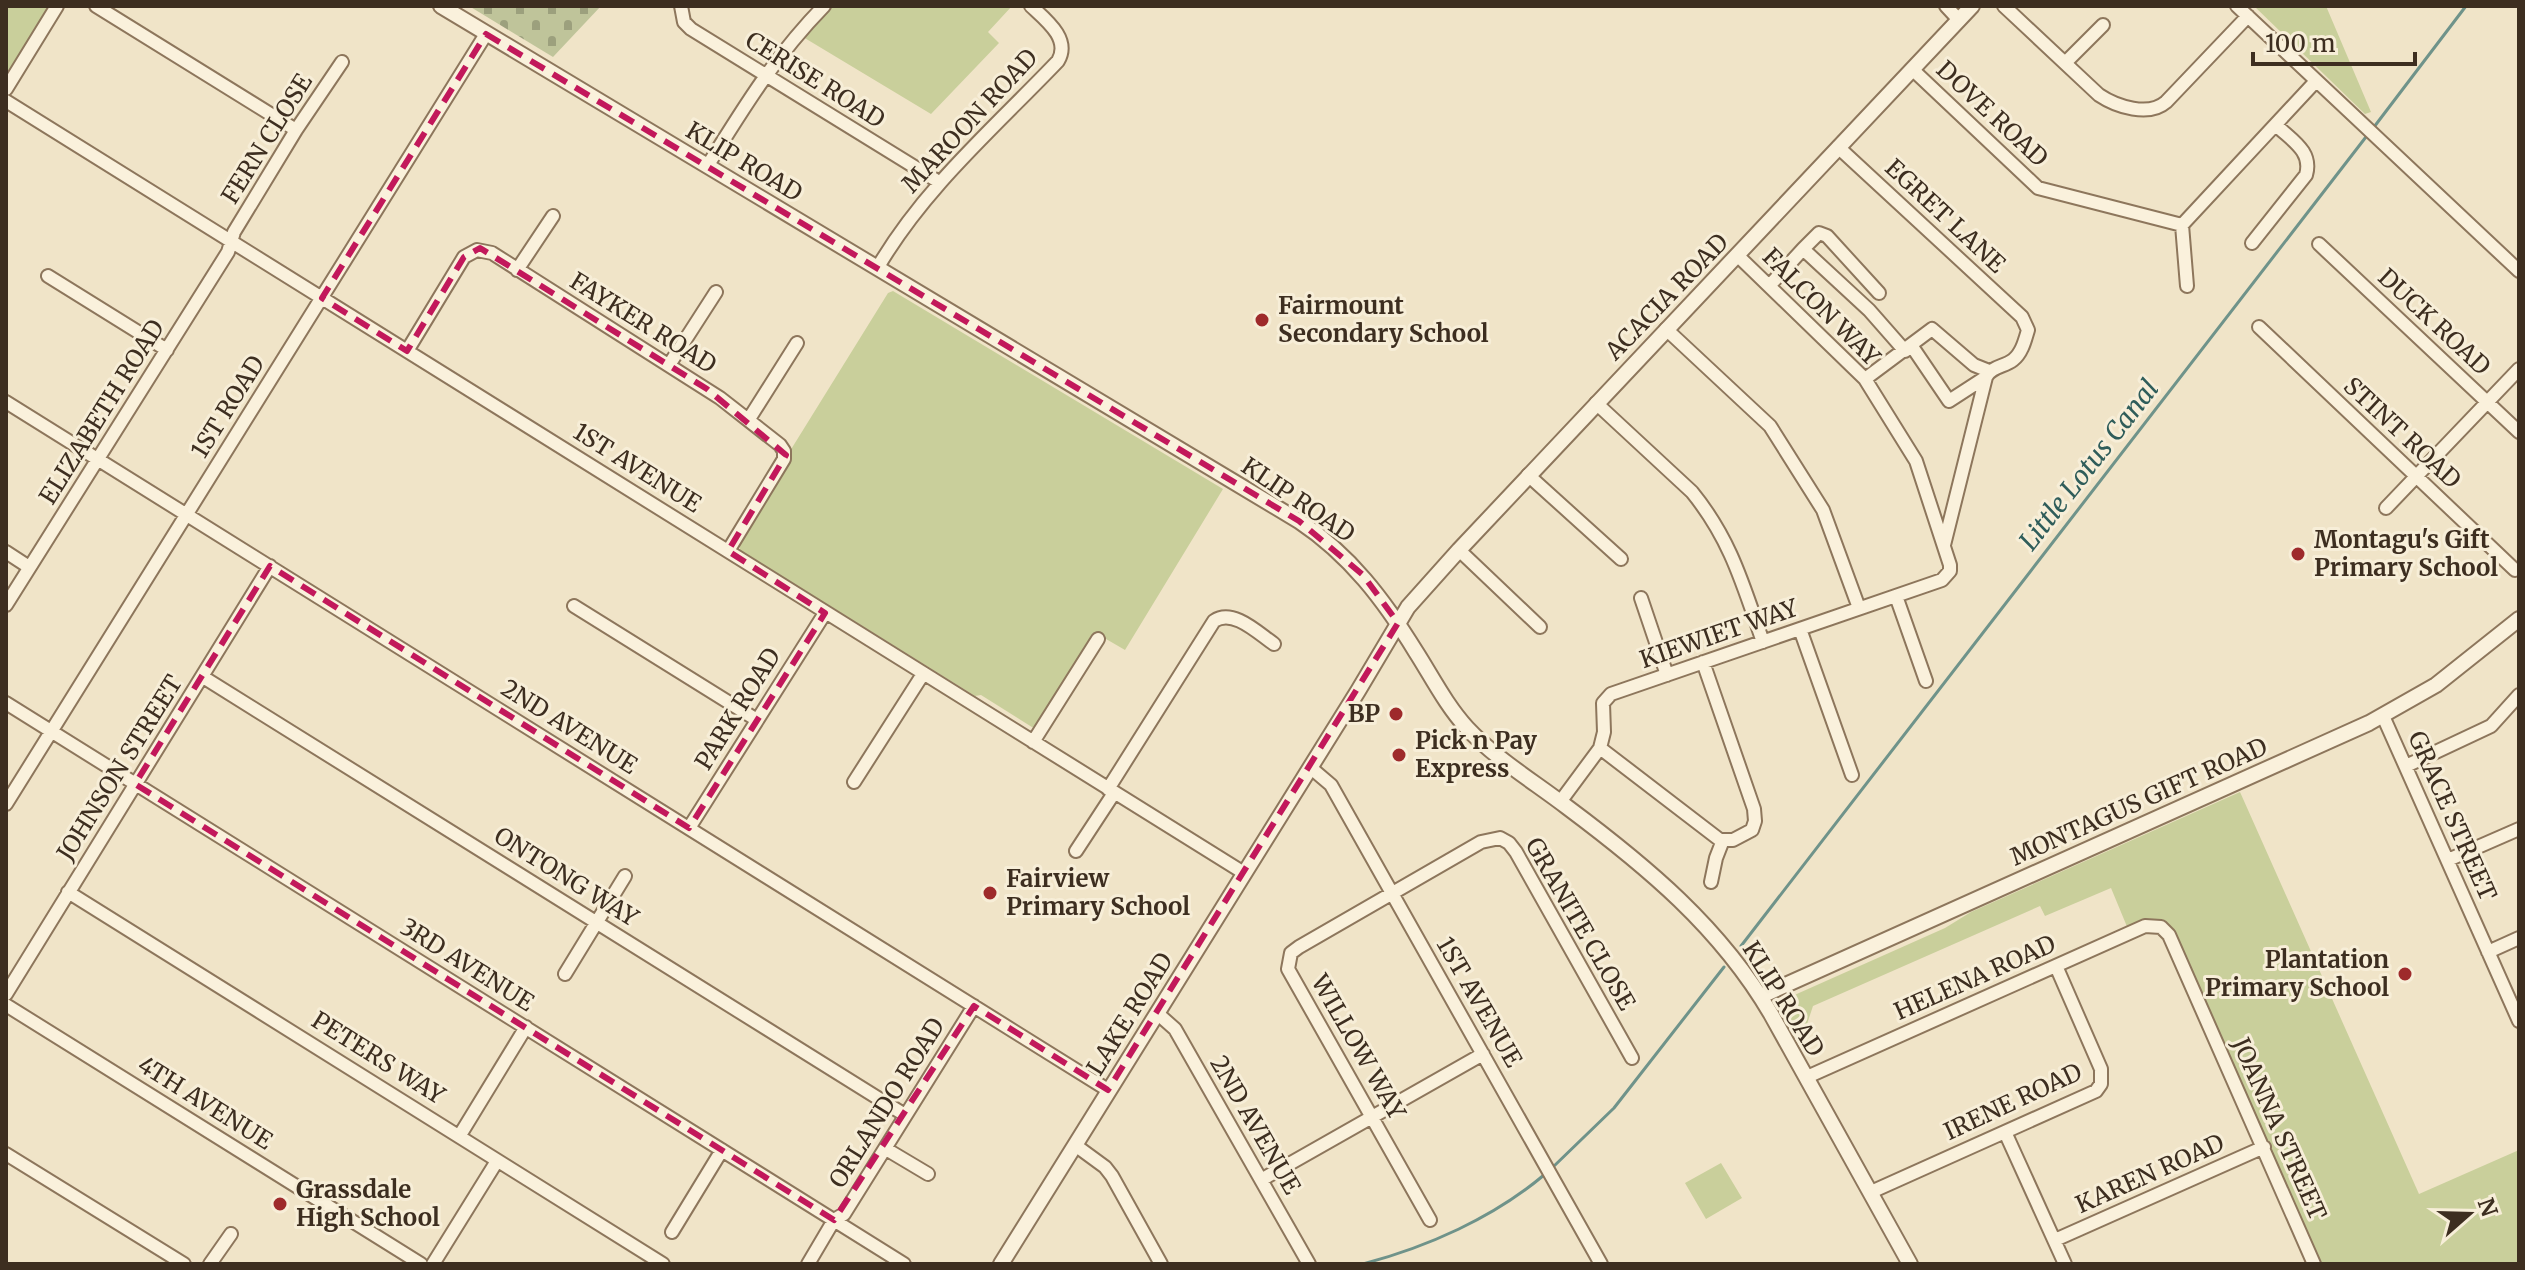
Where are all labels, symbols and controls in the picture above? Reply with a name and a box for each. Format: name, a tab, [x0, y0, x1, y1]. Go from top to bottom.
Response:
scale bar	[2253, 16, 2415, 66]
street label: CERISE ROAD	[740, 24, 891, 135]
text: 100 m	[2265, 28, 2336, 59]
street label: MAROON ROAD	[895, 42, 1044, 199]
street label: DOVE ROAD	[1930, 54, 2055, 173]
street label: FERN CLOSE	[214, 67, 319, 210]
street label: KLIP ROAD	[680, 115, 808, 208]
street label: EGRET LANE	[1879, 152, 2012, 280]
street label: ACACIA ROAD	[1598, 227, 1735, 367]
street label: FALCON WAY	[1756, 241, 1887, 372]
street label: DUCK ROAD	[2372, 262, 2497, 382]
street label: FAYKER ROAD	[564, 265, 722, 380]
place label: Fairmount Secondary School	[1278, 290, 1489, 349]
marker: Fairmount Secondary School	[1253, 311, 1271, 329]
street label: ELIZABETH ROAD	[32, 314, 171, 510]
street label: 1ST ROAD	[184, 350, 271, 464]
street label: STINT ROAD	[2337, 370, 2468, 495]
water label: Little Lotus Canal	[2012, 373, 2166, 557]
street label: 1ST AVENUE	[568, 416, 708, 520]
street label: KLIP ROAD	[1236, 450, 1361, 549]
place label: Montagu's Gift Primary School	[2314, 524, 2498, 583]
marker: Montagu's Gift Primary School	[2289, 545, 2307, 563]
street label: KIEWIET WAY	[1636, 592, 1802, 675]
street label: PARK ROAD	[688, 642, 787, 776]
street label: JOHNSON STREET	[49, 669, 189, 867]
street label: 2ND AVENUE	[495, 672, 644, 781]
place label: BP	[1348, 698, 1380, 729]
marker: BP	[1387, 705, 1405, 723]
place label: Pick n Pay Express	[1415, 725, 1538, 784]
street label: GRACE STREET	[2401, 726, 2504, 906]
street label: MONTAGUS GIFT ROAD	[2005, 731, 2272, 872]
marker: Pick n Pay Express	[1390, 746, 1408, 764]
street label: ONTONG WAY	[488, 820, 645, 934]
street label: GRANITE CLOSE	[1519, 832, 1643, 1016]
place label: Fairview Primary School	[1006, 863, 1190, 922]
marker: Fairview Primary School	[981, 884, 999, 902]
street label: 3RD AVENUE	[395, 911, 540, 1018]
street label: HELENA ROAD	[1889, 928, 2060, 1027]
street label: 1ST AVENUE	[1430, 931, 1530, 1073]
street label: KLIP ROAD	[1736, 935, 1831, 1062]
place label: Plantation Primary School	[2205, 944, 2389, 1003]
street label: LAKE ROAD	[1080, 947, 1180, 1081]
marker: Plantation Primary School	[2396, 965, 2414, 983]
street label: WILLOW WAY	[1304, 968, 1413, 1125]
street label: PETERS WAY	[306, 1004, 451, 1111]
street label: ORLANDO ROAD	[822, 1012, 951, 1194]
street label: JOANNA STREET	[2225, 1032, 2334, 1225]
street label: 4TH AVENUE	[132, 1049, 279, 1157]
street label: 2ND AVENUE	[1203, 1050, 1308, 1200]
street label: IRENE ROAD	[1939, 1056, 2087, 1147]
street label: KAREN ROAD	[2071, 1127, 2229, 1220]
place label: Grassdale High School	[296, 1174, 440, 1233]
north arrow	[2429, 1174, 2509, 1254]
text: N	[2472, 1194, 2504, 1221]
marker: Grassdale High School	[271, 1195, 289, 1213]

